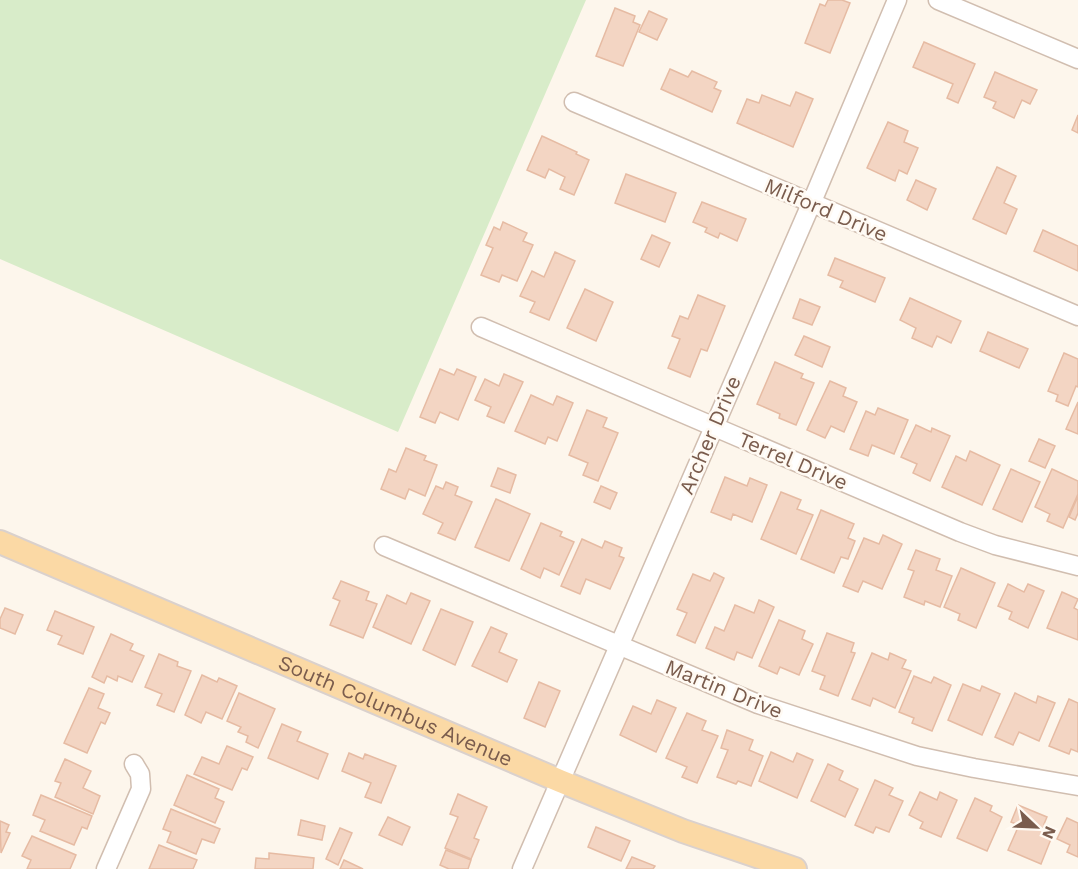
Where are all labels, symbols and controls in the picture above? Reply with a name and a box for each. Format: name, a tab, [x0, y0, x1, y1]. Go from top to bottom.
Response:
street label: Milford Drive	[761, 172, 892, 247]
street label: Archer Drive	[673, 372, 746, 498]
street label: Terrel Drive	[735, 426, 852, 495]
street label: South Columbus Avenue	[275, 649, 517, 771]
street label: Martin Drive	[662, 654, 787, 723]
north arrow	[1006, 797, 1066, 857]
text: N	[1038, 823, 1060, 842]

